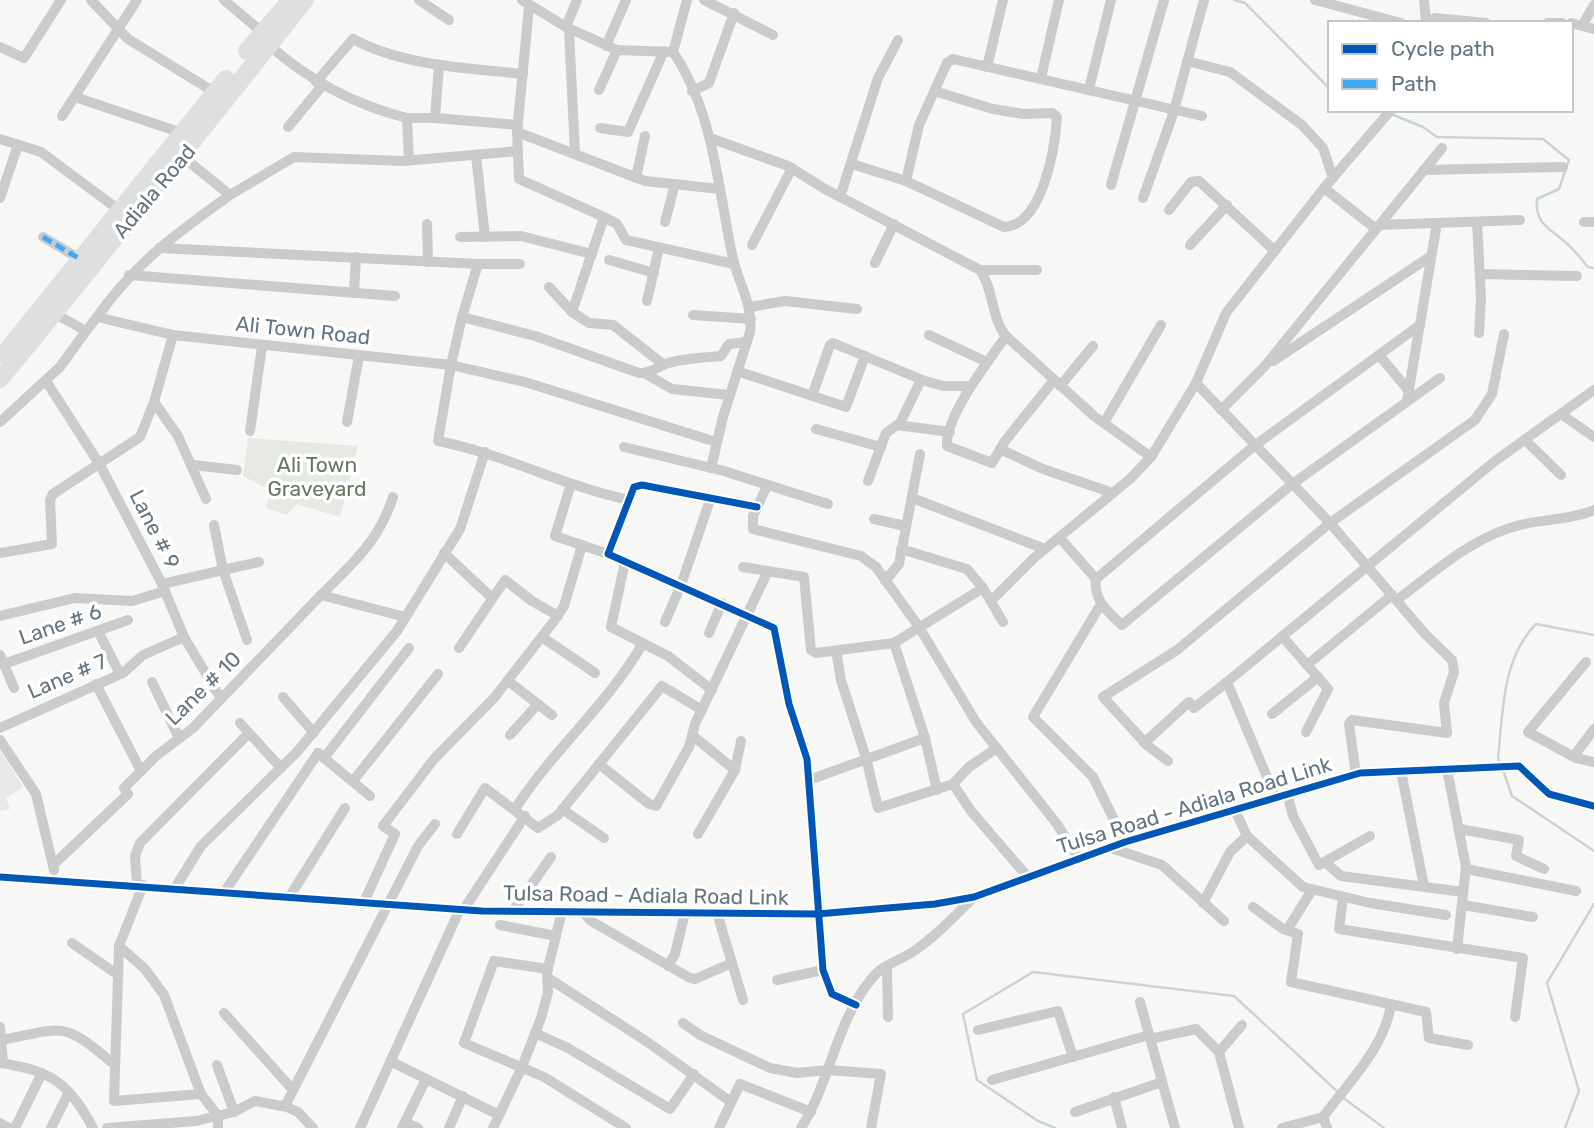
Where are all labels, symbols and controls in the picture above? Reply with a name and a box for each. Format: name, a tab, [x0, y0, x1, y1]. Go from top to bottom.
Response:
legend	[1328, 21, 1573, 112]
text: Cycle path	[1391, 36, 1495, 61]
text: Path	[1391, 71, 1437, 96]
street label: Adiala Road	[108, 139, 200, 243]
street label: Ali Town Road	[234, 310, 372, 350]
park label: Ali Town Graveyard	[267, 452, 367, 501]
street label: Lane # 9	[125, 485, 185, 573]
street label: Lane # 6	[16, 598, 104, 650]
street label: Lane # 10	[160, 646, 246, 730]
street label: Lane # 7	[24, 648, 111, 704]
street label: Tulsa Road - Adiala Road Link	[1054, 751, 1334, 859]
street label: Tulsa Road - Adiala Road Link	[503, 880, 789, 910]

